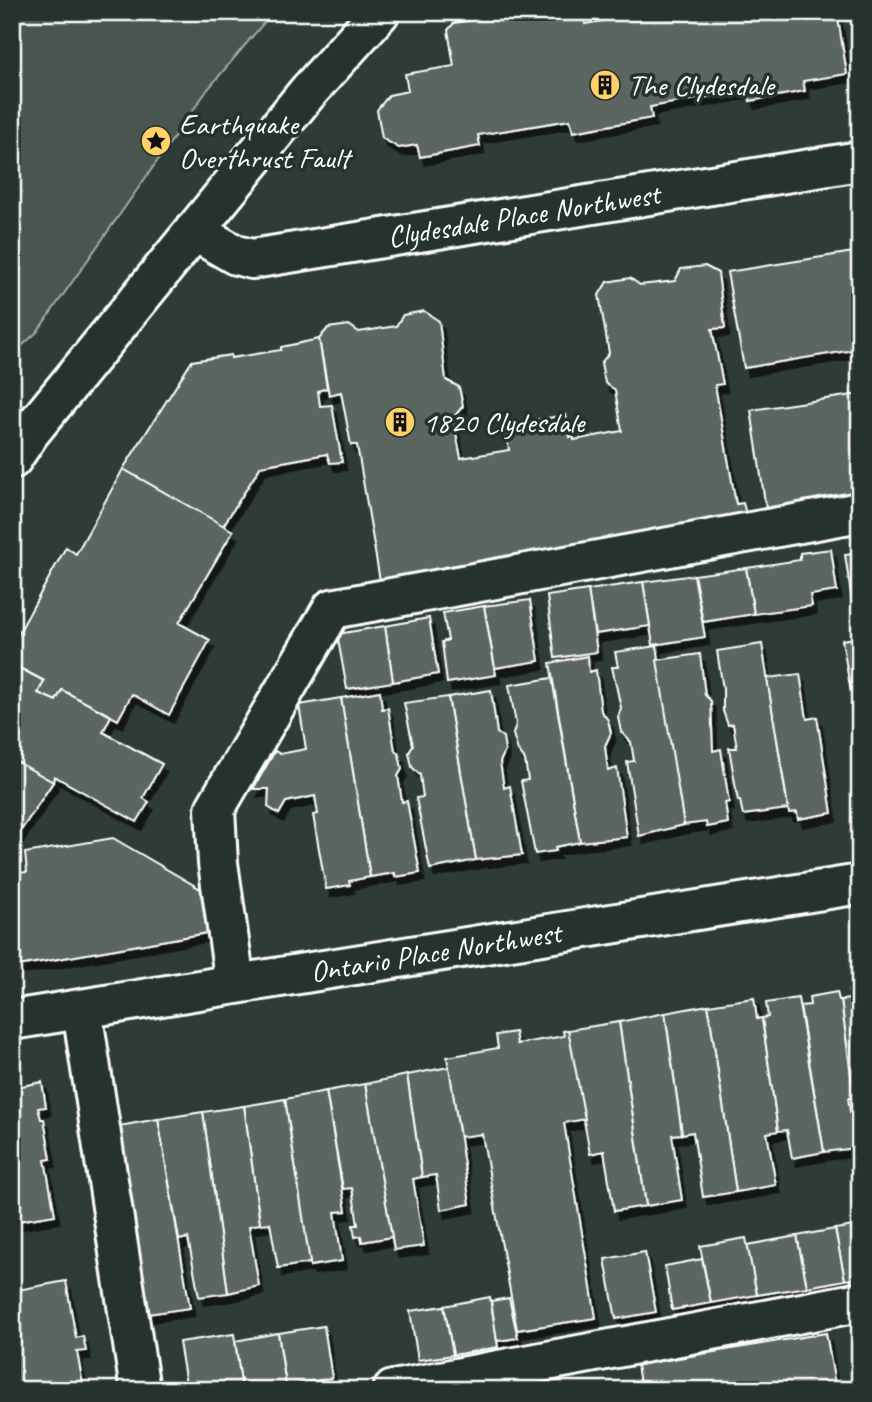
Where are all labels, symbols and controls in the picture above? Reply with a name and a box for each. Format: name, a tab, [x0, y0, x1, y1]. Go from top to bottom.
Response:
place label: The Clydesdale	[628, 66, 776, 104]
building icon: The Clydesdale	[588, 68, 622, 102]
place label: Earthquake Overthrust Fault	[179, 105, 354, 177]
place icon: Earthquake Overthrust Fault	[139, 124, 173, 158]
street label: Clydesdale Place Northwest	[385, 174, 665, 256]
place label: 1820 Clydesdale	[423, 403, 587, 441]
building icon: 1820 Clydesdale	[383, 405, 417, 439]
street label: Ontario Place Northwest	[308, 913, 567, 991]

